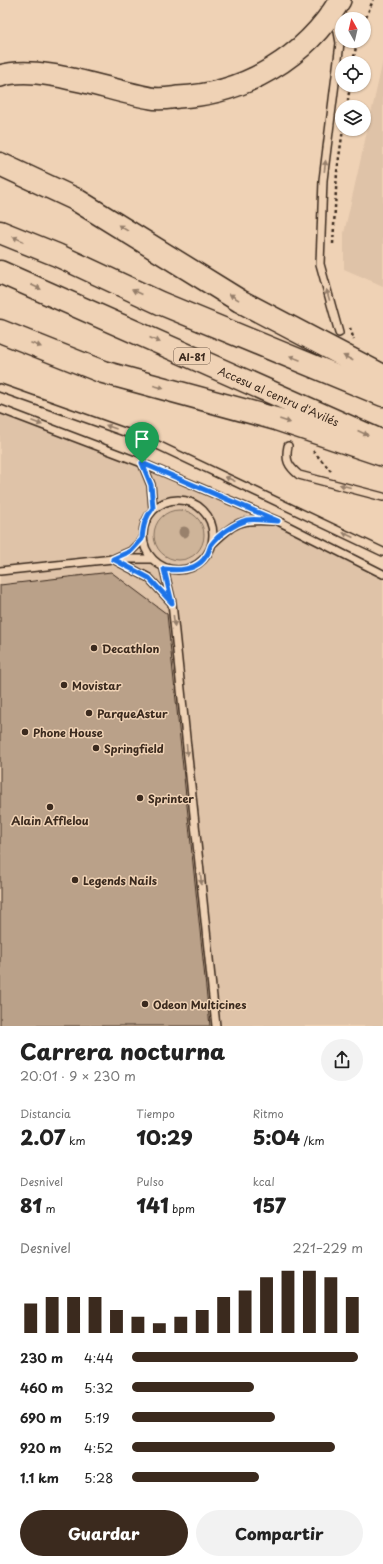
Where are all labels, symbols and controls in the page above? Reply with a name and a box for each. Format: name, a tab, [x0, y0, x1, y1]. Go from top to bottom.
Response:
north arrow	[335, 12, 371, 48]
map controls	[335, 12, 371, 136]
button: locate	[335, 56, 371, 92]
button: layers	[335, 100, 371, 136]
one-way arrow	[322, 160, 328, 172]
one-way arrow	[117, 225, 129, 232]
one-way arrow	[11, 236, 23, 242]
one-way arrow	[30, 284, 42, 290]
one-way arrow	[131, 289, 142, 295]
one-way arrow	[325, 289, 331, 301]
one-way arrow	[229, 293, 239, 301]
one-way arrow	[149, 337, 161, 343]
one-way arrow	[31, 343, 43, 349]
road number: AI-81	[174, 348, 210, 364]
one-way arrow	[343, 354, 354, 361]
one-way arrow	[289, 355, 301, 361]
street label: Accesu al centru d'Avilés	[215, 361, 342, 430]
one-way arrow	[154, 384, 166, 390]
one-way arrow	[279, 419, 291, 425]
one-way arrow	[31, 421, 43, 427]
pin	[125, 422, 159, 463]
one-way arrow	[105, 424, 117, 430]
icon: arrive	[131, 428, 153, 450]
one-way arrow	[357, 429, 369, 436]
one-way arrow	[224, 476, 236, 482]
one-way arrow	[339, 483, 352, 489]
one-way arrow	[342, 532, 353, 538]
one-way arrow	[171, 615, 177, 627]
place label: Decathlon	[102, 640, 159, 657]
marker: Decathlon	[89, 643, 99, 653]
place label: Movistar	[72, 677, 122, 694]
marker: Movistar	[59, 680, 69, 690]
place label: ParqueAstur	[97, 705, 168, 722]
marker: ParqueAstur	[84, 708, 94, 718]
place label: Phone House	[33, 724, 103, 741]
marker: Phone House	[20, 727, 30, 737]
place label: Springfield	[104, 740, 164, 757]
marker: Springfield	[91, 743, 101, 753]
one-way arrow	[184, 744, 190, 756]
place label: Sprinter	[148, 790, 194, 807]
marker: Sprinter	[135, 793, 145, 803]
marker: Alain Afflelou	[45, 802, 55, 812]
place label: Alain Afflelou	[11, 812, 89, 829]
place label: Legends Nails	[83, 872, 157, 889]
one-way arrow	[197, 873, 204, 885]
marker: Legends Nails	[70, 875, 80, 885]
place label: Odeon Multicines	[153, 996, 246, 1013]
marker: Odeon Multicines	[140, 999, 150, 1009]
text: Carrera nocturna	[20, 1034, 225, 1067]
button: share	[321, 1039, 363, 1081]
text: 20:01 · 9 × 230 m	[20, 1066, 136, 1085]
text: Distancia	[20, 1105, 71, 1122]
text: Tiempo	[136, 1105, 175, 1122]
text: Ritmo	[253, 1105, 284, 1122]
text: 2.07	[20, 1122, 65, 1152]
text: 10:29	[136, 1122, 193, 1152]
text: 5:04	[253, 1122, 300, 1152]
text: km	[65, 1132, 86, 1149]
text: /km	[300, 1132, 325, 1149]
text: Desnivel	[20, 1173, 63, 1190]
text: Pulso	[136, 1173, 164, 1190]
text: kcal	[253, 1173, 275, 1190]
text: 81	[20, 1190, 42, 1220]
text: 141	[136, 1190, 169, 1220]
text: 157	[253, 1190, 286, 1220]
text: m	[42, 1200, 56, 1217]
text: bpm	[169, 1200, 195, 1217]
text: Desnivel	[20, 1238, 71, 1257]
text: 221–229 m	[293, 1238, 363, 1257]
text: 230 m	[20, 1348, 63, 1367]
text: 4:44	[84, 1348, 114, 1367]
text: 460 m	[20, 1378, 63, 1397]
text: 5:32	[84, 1378, 114, 1397]
text: 690 m	[20, 1408, 62, 1427]
text: 5:19	[84, 1408, 110, 1427]
text: 920 m	[20, 1438, 61, 1457]
text: 4:52	[84, 1438, 113, 1457]
text: 1.1 km	[20, 1468, 59, 1487]
text: 5:28	[84, 1468, 113, 1487]
button: Guardar	[20, 1510, 188, 1556]
button: Compartir	[196, 1510, 363, 1556]

